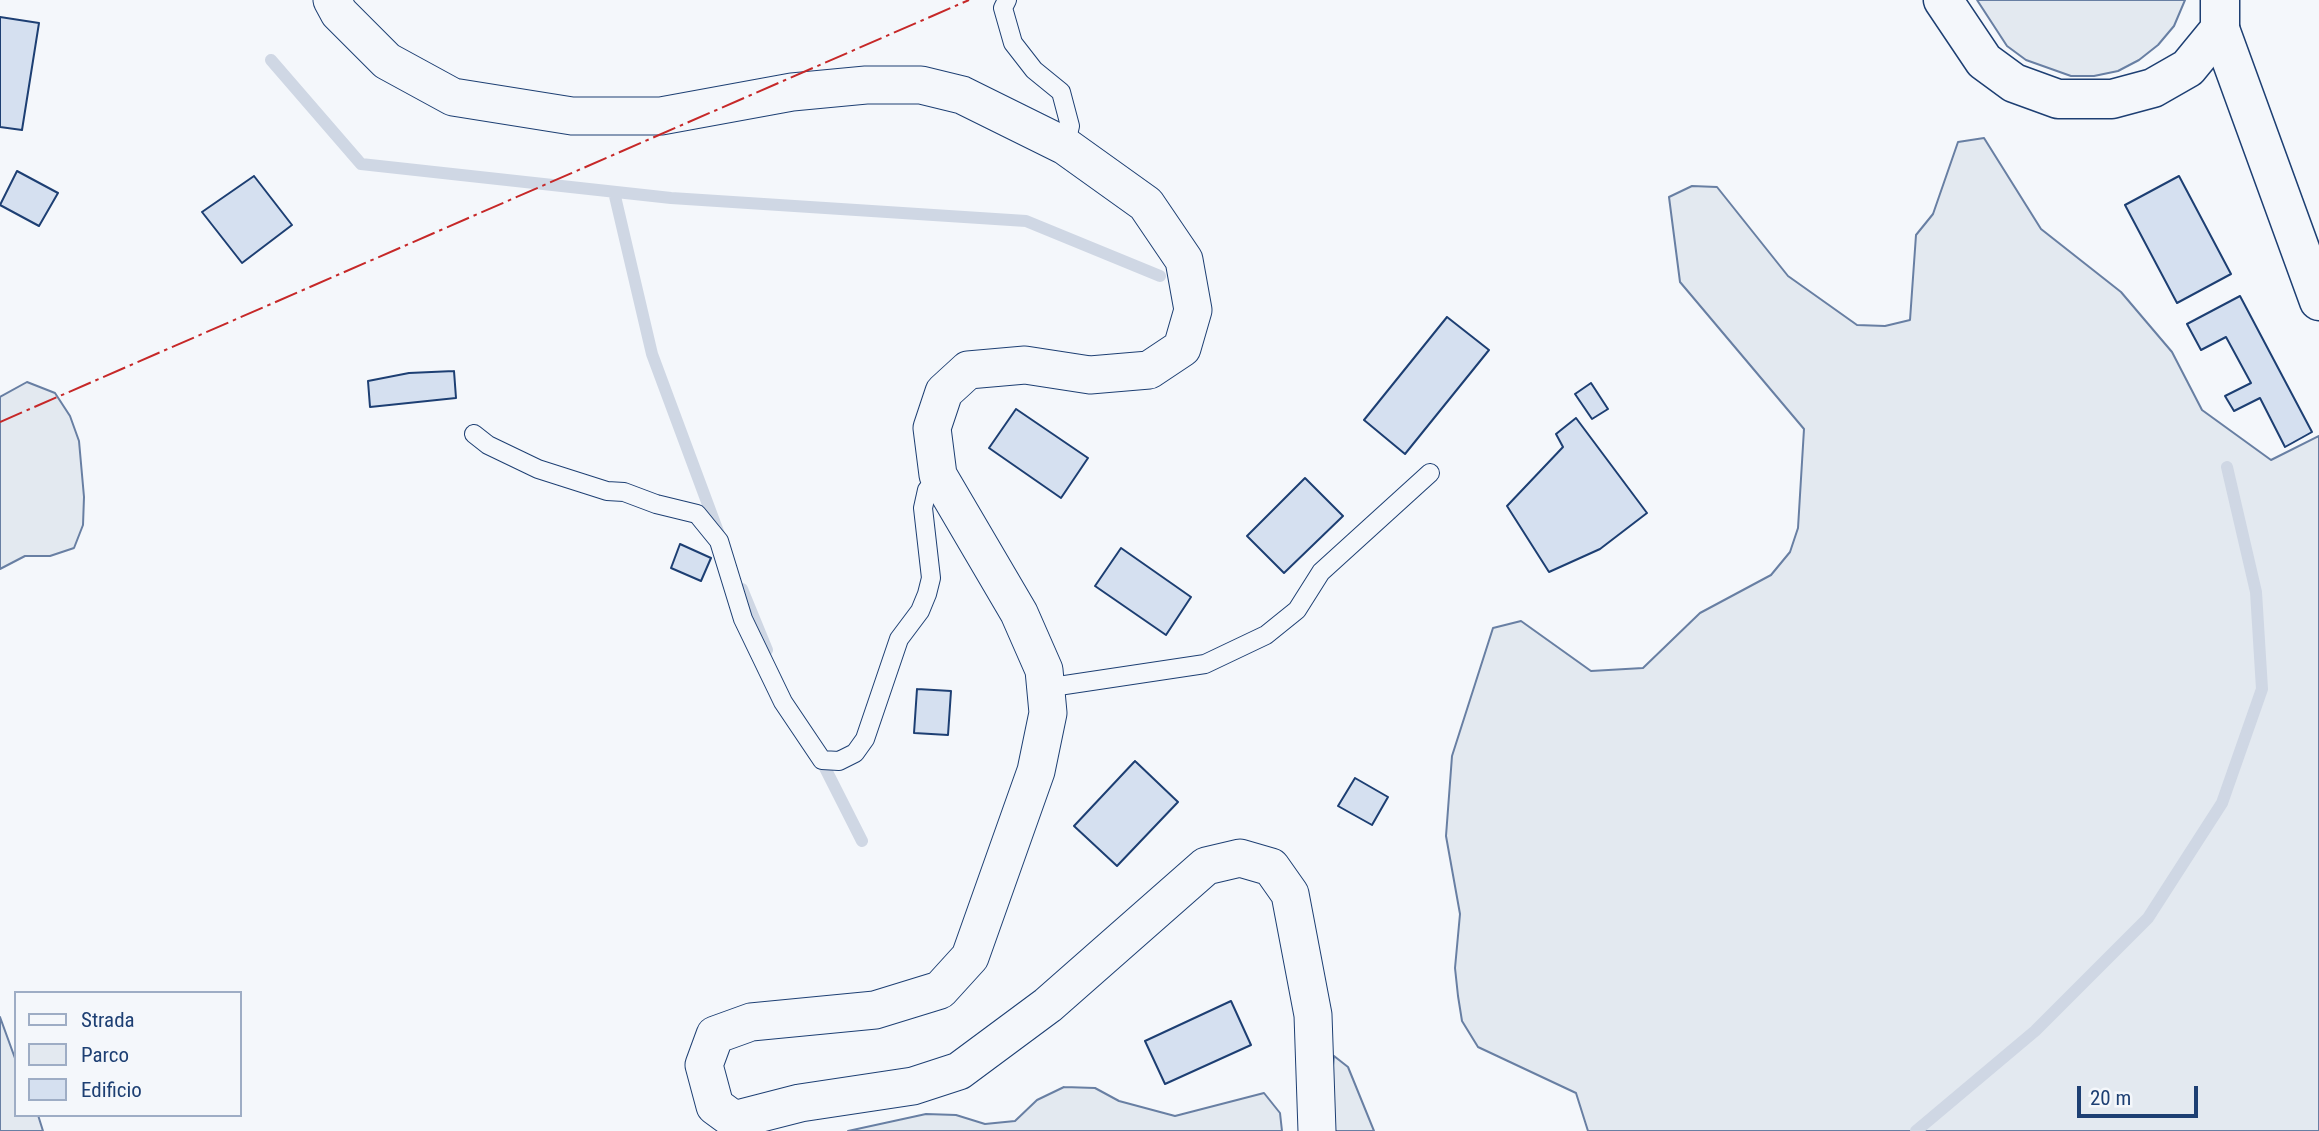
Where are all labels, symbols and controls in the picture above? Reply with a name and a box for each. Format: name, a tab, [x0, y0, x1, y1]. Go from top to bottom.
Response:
legend	[14, 991, 242, 1117]
text: Strada	[81, 1008, 135, 1032]
text: Parco	[81, 1043, 129, 1067]
scale bar	[2081, 1072, 2202, 1116]
text: Edificio	[81, 1078, 142, 1102]
text: 20 m	[2090, 1086, 2131, 1110]

